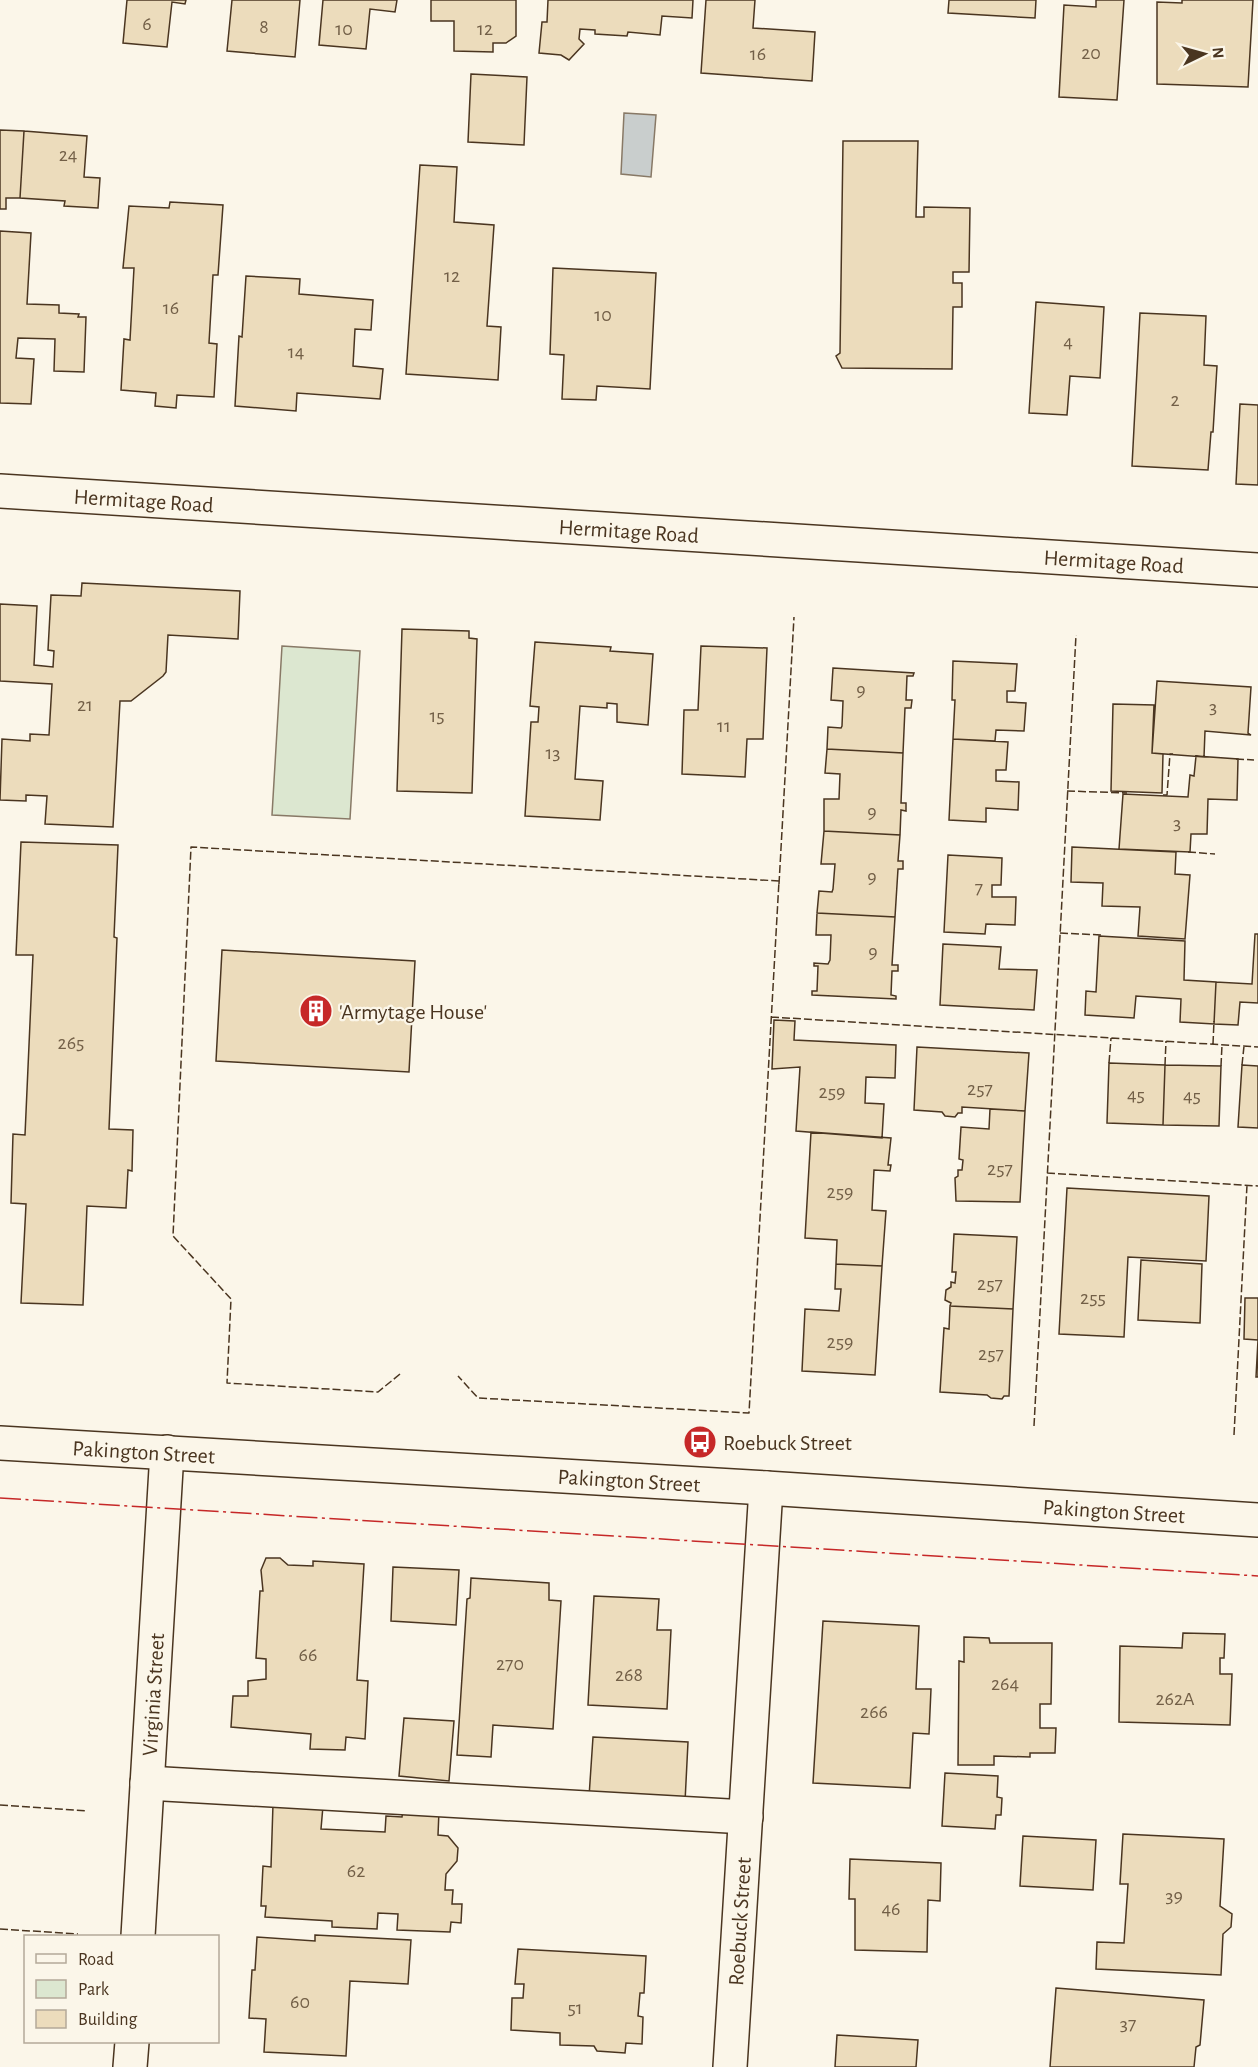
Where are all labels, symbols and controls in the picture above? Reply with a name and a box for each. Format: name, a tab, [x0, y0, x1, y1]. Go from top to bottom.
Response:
house number: 6	[142, 14, 152, 34]
house number: 8	[259, 17, 269, 37]
house number: 10	[335, 19, 353, 39]
house number: 12	[477, 19, 493, 39]
north arrow	[1174, 24, 1234, 84]
house number: 20	[1081, 43, 1101, 63]
house number: 16	[750, 44, 766, 64]
text: N	[1209, 47, 1226, 59]
house number: 24	[59, 145, 77, 165]
house number: 12	[444, 266, 460, 286]
house number: 16	[163, 298, 179, 318]
house number: 10	[594, 305, 612, 325]
house number: 4	[1063, 332, 1073, 352]
house number: 14	[288, 342, 304, 362]
house number: 2	[1170, 390, 1180, 410]
street label: Hermitage Road	[73, 486, 214, 516]
street label: Hermitage Road	[558, 516, 699, 547]
street label: Hermitage Road	[1043, 547, 1184, 577]
house number: 9	[856, 680, 866, 700]
house number: 21	[77, 695, 93, 715]
house number: 3	[1209, 697, 1217, 717]
house number: 15	[429, 706, 445, 726]
house number: 11	[717, 716, 731, 736]
house number: 13	[545, 743, 561, 763]
house number: 9	[867, 802, 877, 822]
house number: 3	[1173, 813, 1181, 833]
house number: 9	[867, 867, 877, 887]
house number: 7	[975, 878, 983, 898]
house number: 9	[868, 942, 878, 962]
building icon: 'Armytage House'	[298, 993, 334, 1029]
place label: 'Armytage House'	[339, 1001, 487, 1023]
house number: 265	[58, 1033, 84, 1053]
house number: 257	[967, 1079, 993, 1099]
house number: 259	[819, 1082, 845, 1102]
house number: 45	[1127, 1085, 1145, 1105]
house number: 45	[1183, 1086, 1201, 1106]
house number: 257	[987, 1159, 1013, 1179]
house number: 259	[827, 1182, 853, 1202]
house number: 257	[977, 1274, 1003, 1294]
house number: 255	[1080, 1288, 1106, 1308]
house number: 259	[827, 1332, 853, 1352]
house number: 257	[978, 1344, 1004, 1364]
bus stop icon: Roebuck Street	[682, 1424, 718, 1460]
place label: Roebuck Street	[723, 1432, 852, 1454]
street label: Pakington Street	[72, 1437, 216, 1468]
street label: Pakington Street	[557, 1466, 701, 1496]
street label: Pakington Street	[1042, 1496, 1186, 1527]
street label: Virginia Street	[139, 1632, 168, 1757]
house number: 66	[299, 1645, 317, 1665]
house number: 270	[496, 1654, 524, 1674]
house number: 268	[615, 1665, 643, 1685]
house number: 264	[991, 1674, 1019, 1694]
house number: 262A	[1155, 1689, 1195, 1709]
house number: 266	[860, 1702, 888, 1722]
street label: Roebuck Street	[725, 1856, 755, 1986]
house number: 62	[347, 1861, 365, 1881]
house number: 39	[1165, 1886, 1183, 1906]
house number: 46	[881, 1899, 901, 1919]
legend	[24, 1935, 219, 2043]
text: Road	[78, 1951, 114, 1969]
text: Park	[78, 1981, 110, 1999]
house number: 60	[290, 1992, 310, 2012]
house number: 51	[567, 1998, 583, 2018]
text: Building	[78, 2011, 138, 2029]
house number: 37	[1120, 2014, 1136, 2034]

